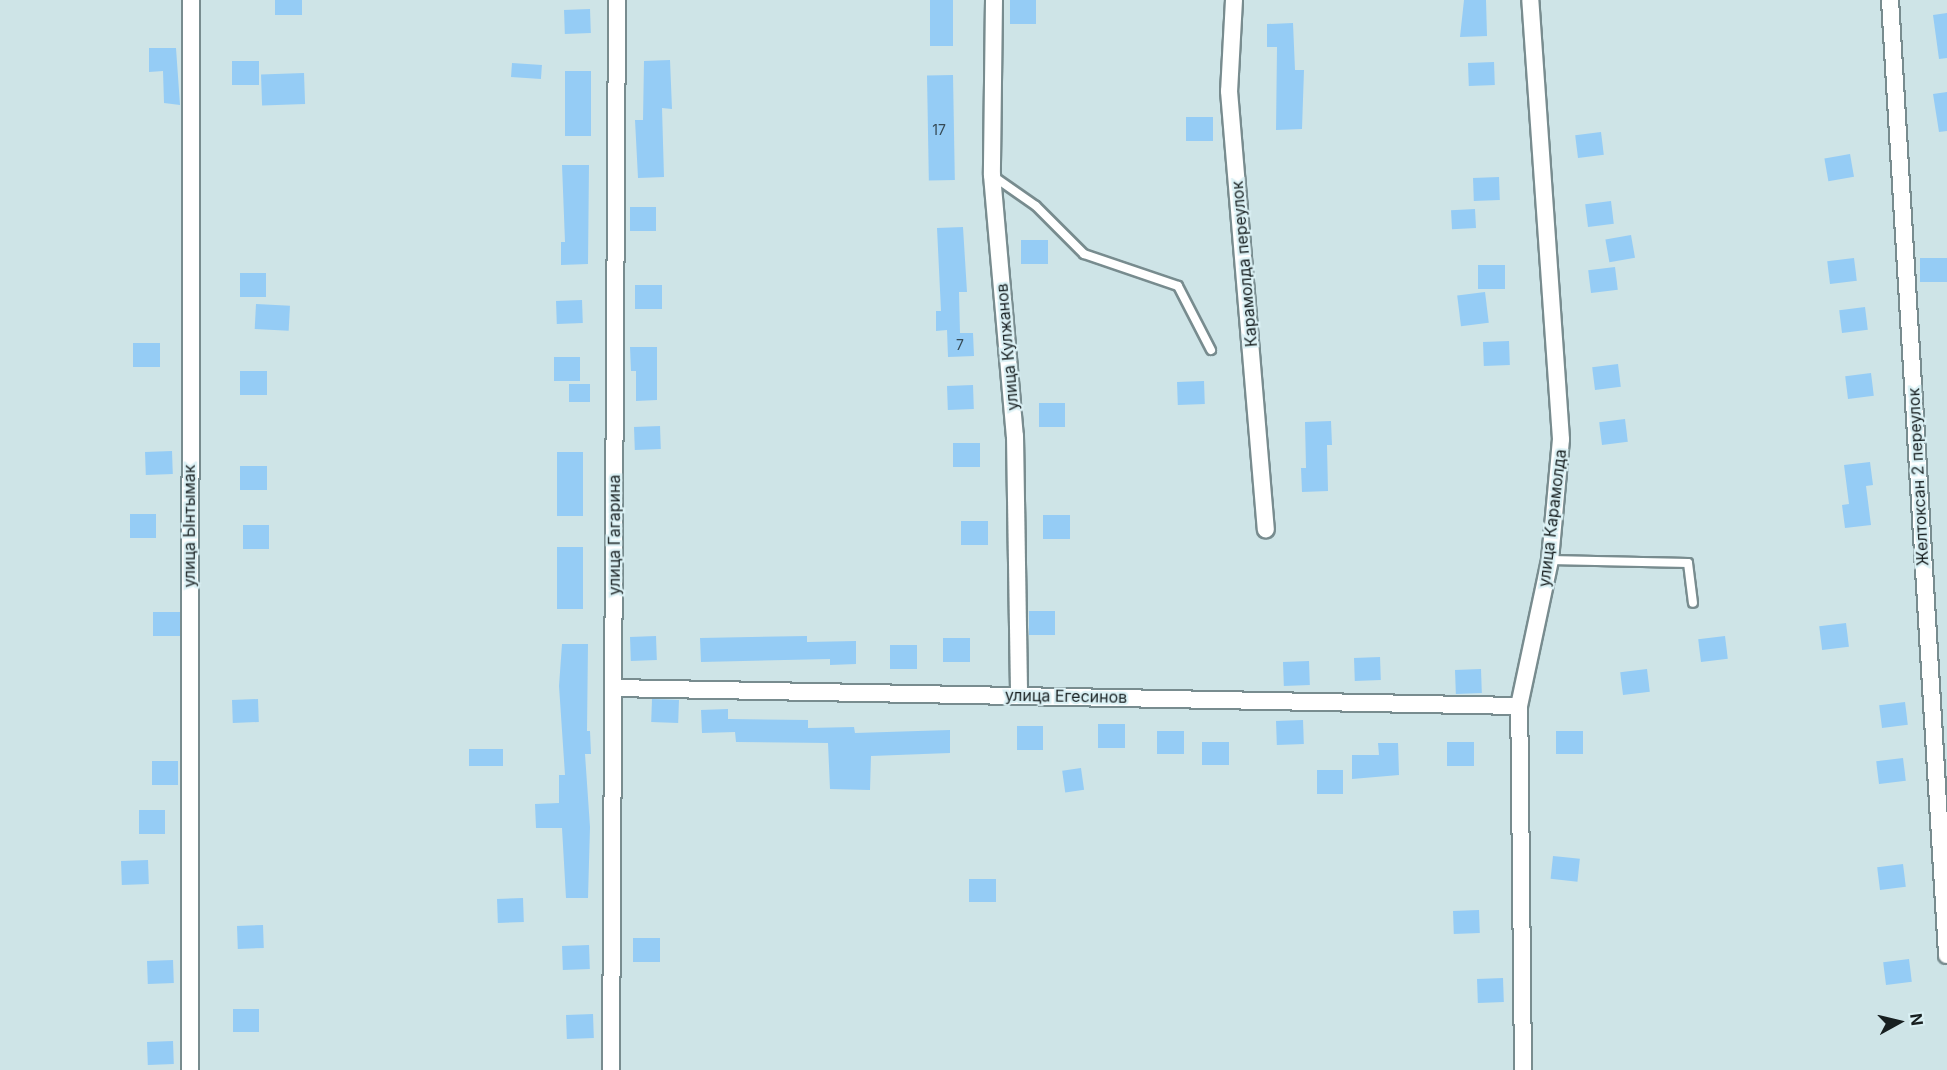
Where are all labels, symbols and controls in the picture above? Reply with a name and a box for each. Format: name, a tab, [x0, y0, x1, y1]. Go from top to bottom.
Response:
house number: 17	[932, 122, 946, 138]
street label: Карамолда переулок	[1227, 180, 1261, 348]
street label: улица Кулжанов	[992, 283, 1022, 411]
house number: 7	[956, 337, 964, 353]
street label: Желтоксан 2 переулок	[1904, 387, 1932, 567]
street label: улица Карамолда	[1534, 448, 1570, 588]
street label: улица Ынтымак	[179, 464, 199, 588]
street label: улица Гагарина	[604, 475, 624, 595]
street label: улица Егесинов	[1005, 685, 1127, 707]
north arrow	[1869, 992, 1929, 1052]
text: N	[1906, 1012, 1928, 1027]

